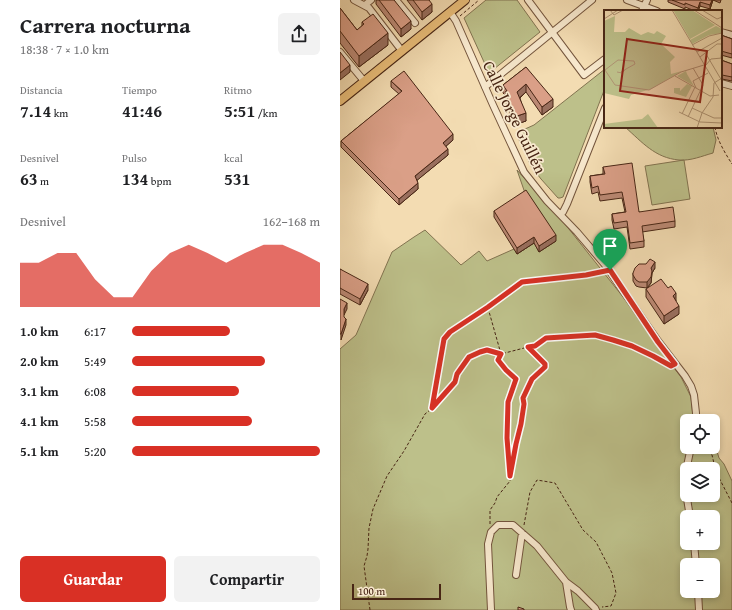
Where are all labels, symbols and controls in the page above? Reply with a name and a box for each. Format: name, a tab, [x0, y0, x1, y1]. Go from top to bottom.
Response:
text: Carrera nocturna	[20, 9, 191, 41]
inset map	[604, 10, 722, 128]
button: share	[278, 13, 320, 55]
text: 18:38 · 7 × 1.0 km	[20, 40, 109, 59]
street label: Calle Jorge Guillén	[477, 56, 553, 178]
text: Distancia	[20, 82, 63, 98]
text: Tiempo	[122, 82, 157, 98]
text: Ritmo	[224, 82, 252, 98]
text: 7.14	[20, 98, 51, 123]
text: 41:46	[122, 98, 162, 123]
text: 5:51	[224, 98, 255, 123]
text: km	[51, 105, 68, 121]
text: /km	[255, 105, 277, 121]
text: Desnivel	[20, 150, 59, 166]
text: Pulso	[122, 150, 147, 166]
text: kcal	[224, 150, 243, 166]
text: 63	[20, 166, 38, 191]
text: 134	[122, 166, 148, 191]
text: 531	[224, 166, 250, 191]
text: m	[38, 173, 49, 189]
text: bpm	[148, 173, 171, 189]
text: Desnivel	[20, 212, 66, 231]
text: 162–168 m	[263, 212, 320, 231]
pin	[593, 229, 627, 270]
icon: arrive	[599, 235, 621, 257]
text: 1.0 km	[20, 322, 59, 341]
text: 6:17	[84, 322, 106, 341]
text: 2.0 km	[20, 352, 59, 371]
text: 5:49	[84, 352, 106, 371]
text: 3.1 km	[20, 382, 59, 401]
text: 6:08	[84, 382, 106, 401]
text: 4.1 km	[20, 412, 59, 431]
text: 5:58	[84, 412, 106, 431]
map controls	[680, 414, 720, 598]
button: locate	[680, 414, 720, 454]
text: 5.1 km	[20, 442, 59, 461]
text: 5:20	[84, 442, 106, 461]
button: layers	[680, 462, 720, 502]
button: +	[680, 510, 720, 550]
button: Guardar	[20, 556, 166, 602]
button: Compartir	[174, 556, 320, 602]
button: −	[680, 558, 720, 598]
scale bar	[352, 582, 441, 601]
text: 100 m	[358, 583, 385, 599]

